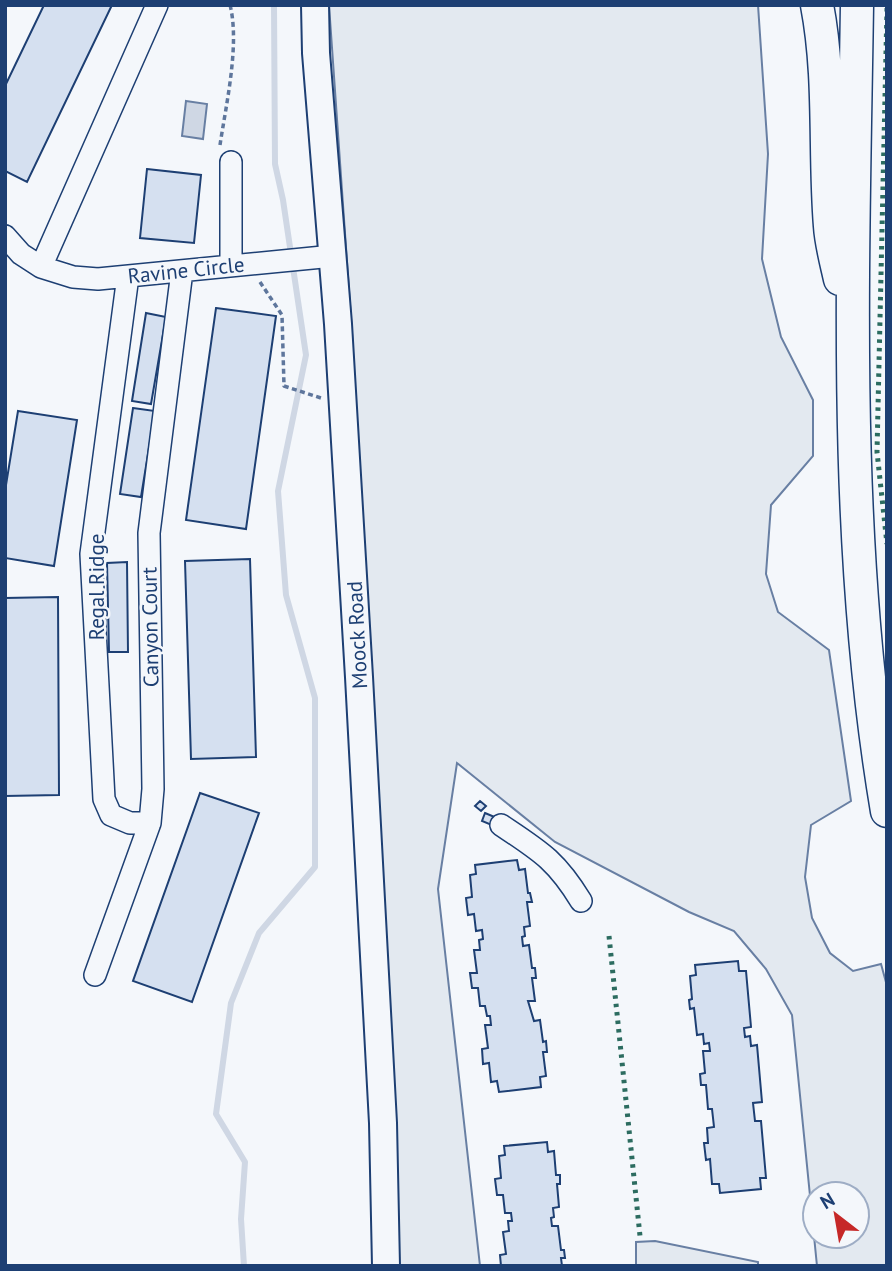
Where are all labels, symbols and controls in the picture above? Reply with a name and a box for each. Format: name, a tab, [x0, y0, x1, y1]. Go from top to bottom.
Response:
street label: Ravine Circle	[126, 250, 246, 290]
street label: Regal Ridge	[83, 534, 110, 640]
street label: Canyon Court	[135, 567, 165, 687]
street label: Moock Road	[341, 580, 373, 690]
north arrow	[801, 1180, 871, 1250]
text: N	[816, 1187, 839, 1214]

